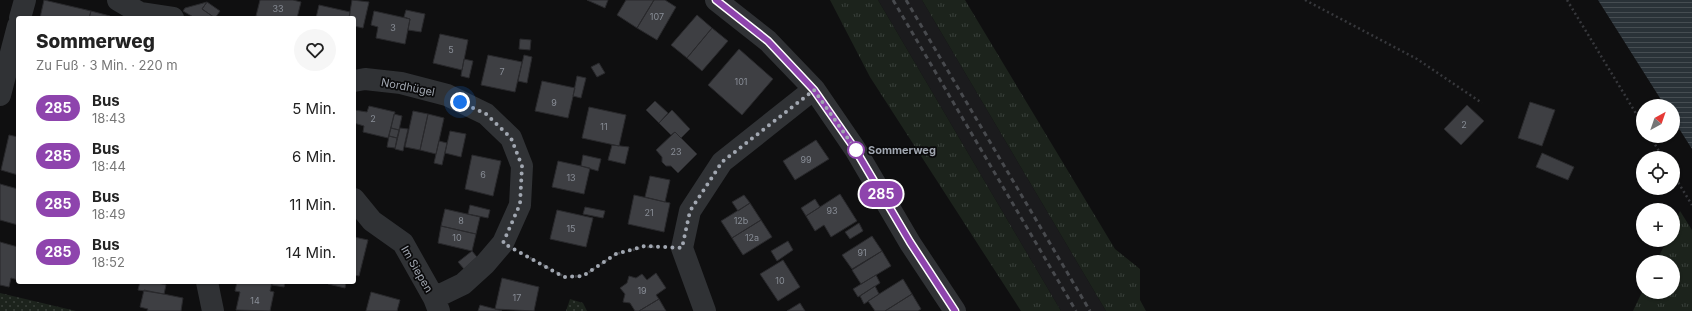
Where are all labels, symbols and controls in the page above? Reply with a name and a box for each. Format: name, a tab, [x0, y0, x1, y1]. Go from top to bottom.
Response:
house number: 33	[272, 3, 284, 14]
house number: 107	[650, 11, 664, 22]
house number: 3	[390, 22, 396, 33]
button: heart	[294, 29, 336, 71]
text: Sommerweg	[36, 30, 155, 53]
house number: 5	[448, 44, 454, 55]
text: Zu Fuß · 3 Min. · 220 m	[36, 57, 178, 73]
house number: 7	[499, 66, 505, 77]
street label: Nordhügel	[380, 75, 436, 99]
house number: 101	[735, 76, 748, 87]
text: Bus	[92, 91, 120, 110]
your location	[450, 92, 470, 112]
house number: 9	[551, 97, 557, 108]
text: 285	[45, 99, 71, 116]
text: 5 Min.	[292, 99, 336, 118]
north arrow	[1636, 99, 1680, 143]
map controls	[1636, 99, 1680, 299]
text: 18:43	[92, 110, 126, 126]
house number: 2	[370, 113, 376, 124]
house number: 2	[1461, 119, 1467, 130]
house number: 11	[600, 121, 608, 132]
text: Bus	[92, 139, 120, 158]
marker: Sommerweg	[847, 141, 865, 159]
place label: Sommerweg	[868, 143, 936, 157]
house number: 23	[670, 146, 682, 157]
text: 285	[45, 147, 71, 164]
text: 6 Min.	[292, 147, 336, 166]
button: locate	[1636, 151, 1680, 195]
house number: 99	[800, 154, 812, 165]
text: 18:44	[92, 158, 126, 174]
house number: 6	[480, 169, 486, 180]
house number: 13	[566, 172, 576, 183]
line badge: 285	[858, 181, 904, 207]
text: 285	[868, 185, 894, 202]
text: Bus	[92, 187, 120, 206]
text: 285	[45, 195, 71, 212]
text: 11 Min.	[289, 195, 336, 214]
button: +	[1636, 203, 1680, 247]
house number: 93	[826, 205, 838, 216]
text: 18:49	[92, 206, 126, 222]
house number: 21	[644, 207, 654, 218]
house number: 8	[458, 215, 464, 226]
house number: 12b	[734, 215, 749, 226]
house number: 15	[566, 223, 576, 234]
house number: 10	[452, 232, 462, 243]
house number: 12a	[745, 232, 759, 243]
text: Bus	[92, 235, 120, 254]
text: 285	[45, 243, 71, 260]
text: 14 Min.	[286, 243, 336, 262]
street label: Im Siepen	[398, 243, 436, 295]
house number: 91	[857, 247, 867, 258]
text: 18:52	[92, 254, 125, 270]
button: −	[1636, 255, 1680, 299]
house number: 10	[775, 275, 785, 286]
house number: 19	[637, 285, 647, 296]
house number: 17	[513, 292, 521, 303]
house number: 14	[250, 295, 260, 306]

